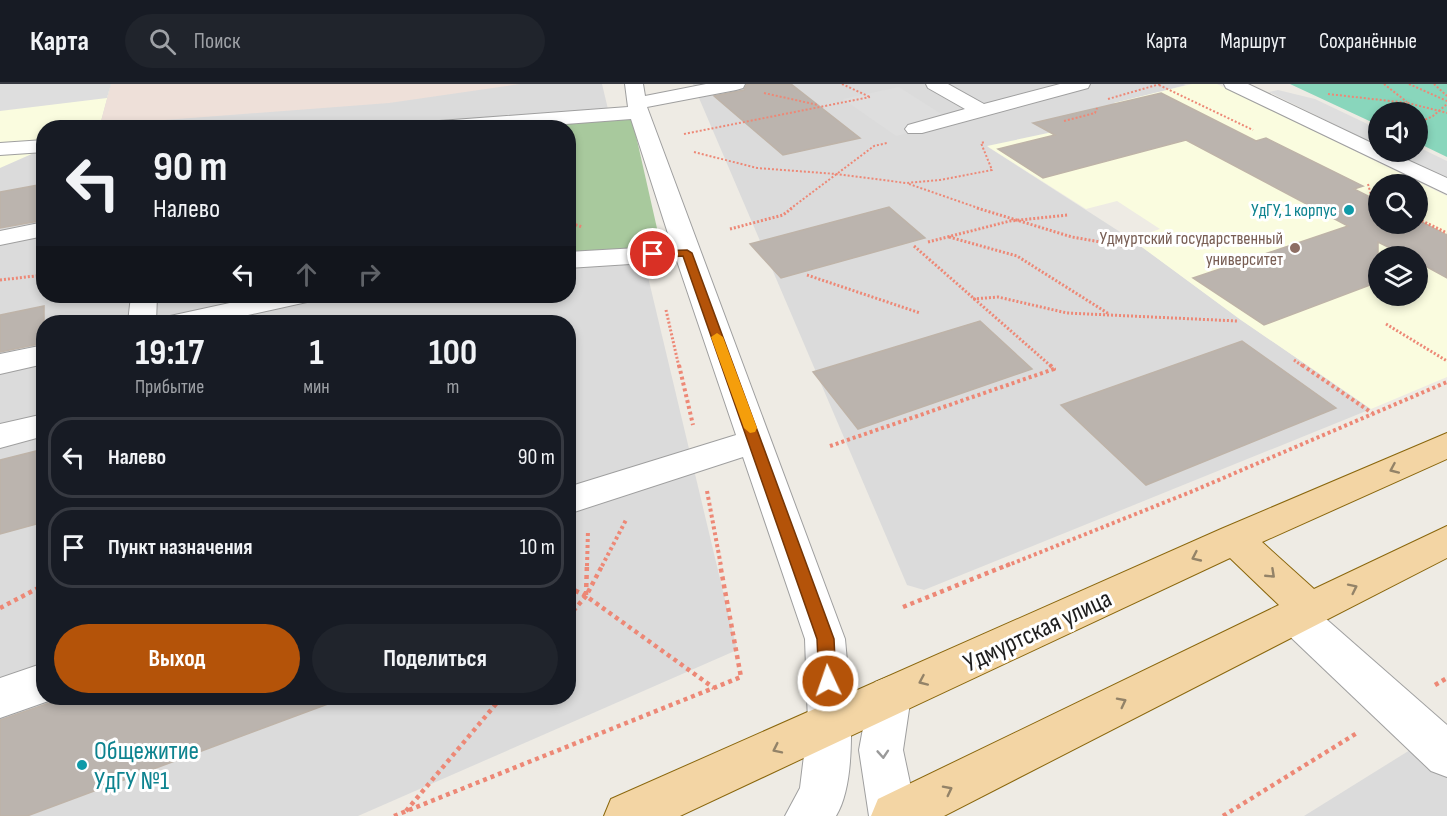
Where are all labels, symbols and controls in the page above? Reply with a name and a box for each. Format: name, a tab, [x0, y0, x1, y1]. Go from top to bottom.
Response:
search box	[125, 14, 545, 68]
text: Карта	[30, 25, 89, 58]
icon: search	[146, 25, 179, 58]
text: Поиск	[194, 28, 240, 55]
text: Карта	[1146, 29, 1187, 54]
text: Маршрут	[1220, 29, 1286, 54]
text: Сохранённые	[1319, 29, 1417, 54]
map controls	[1368, 102, 1428, 306]
button: sound	[1368, 102, 1428, 162]
text: 90 m	[153, 142, 227, 193]
icon: left	[54, 144, 132, 222]
button: search	[1368, 174, 1428, 234]
text: Налево	[153, 193, 220, 225]
place label: УдГУ, 1 корпус	[1251, 200, 1337, 221]
marker: УдГУ, 1 корпус	[1342, 203, 1356, 217]
pin	[627, 228, 678, 279]
place label: Удмуртский государственный университет	[1099, 228, 1283, 270]
icon: arrive	[636, 237, 669, 270]
marker: Удмуртский государственный университет	[1288, 241, 1302, 255]
button: layers	[1368, 246, 1428, 306]
icon: left	[227, 258, 260, 291]
icon: ahead	[290, 258, 323, 291]
icon: right	[353, 258, 386, 291]
text: 19:17	[135, 332, 204, 375]
text: 1	[309, 332, 324, 375]
text: 100	[429, 332, 477, 375]
text: Прибытие	[135, 375, 204, 399]
text: мин	[303, 375, 330, 399]
text: m	[446, 375, 459, 399]
icon: left	[57, 441, 90, 474]
text: Налево	[108, 444, 166, 471]
text: 90 m	[518, 444, 555, 471]
one-way arrow	[1389, 462, 1400, 474]
icon: arrive	[57, 531, 90, 564]
text: Пункт назначения	[108, 534, 252, 561]
text: 10 m	[520, 534, 555, 561]
one-way arrow	[1192, 549, 1203, 561]
one-way arrow	[1265, 567, 1275, 578]
one-way arrow	[1346, 583, 1357, 595]
street label: Удмуртская улица	[959, 584, 1117, 679]
button: Выход	[54, 624, 300, 693]
button: Поделиться	[312, 624, 558, 693]
position arrow	[796, 649, 860, 713]
one-way arrow	[919, 674, 930, 686]
one-way arrow	[1115, 698, 1126, 710]
place label: Общежитие УдГУ №1	[94, 736, 199, 797]
one-way arrow	[773, 741, 784, 753]
one-way arrow	[876, 749, 889, 758]
marker: Общежитие УдГУ №1	[75, 758, 89, 772]
one-way arrow	[941, 786, 952, 797]

